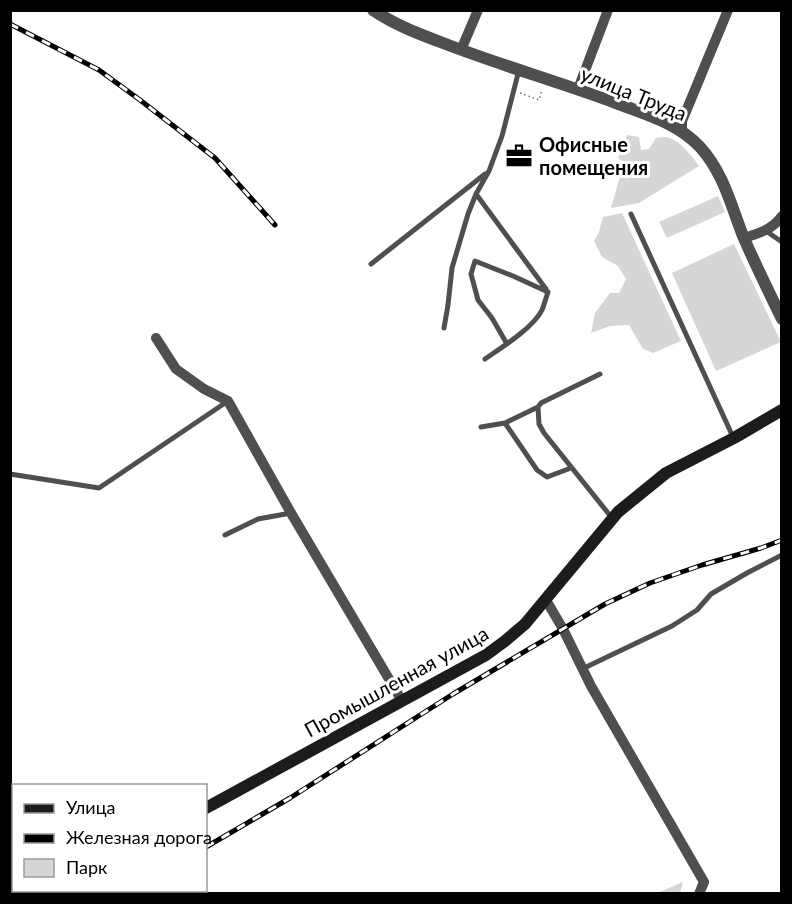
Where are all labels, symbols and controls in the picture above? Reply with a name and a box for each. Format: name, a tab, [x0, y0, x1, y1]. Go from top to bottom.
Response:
street label: улица Труда	[578, 61, 690, 125]
place label: Офисные помещения	[539, 132, 648, 179]
office icon: Офисные помещения	[504, 141, 534, 171]
street label: Промышленная улица	[300, 620, 492, 742]
legend	[12, 784, 207, 892]
text: Улица	[66, 796, 116, 818]
text: Железная дорога	[66, 826, 212, 848]
text: Парк	[66, 856, 108, 878]

